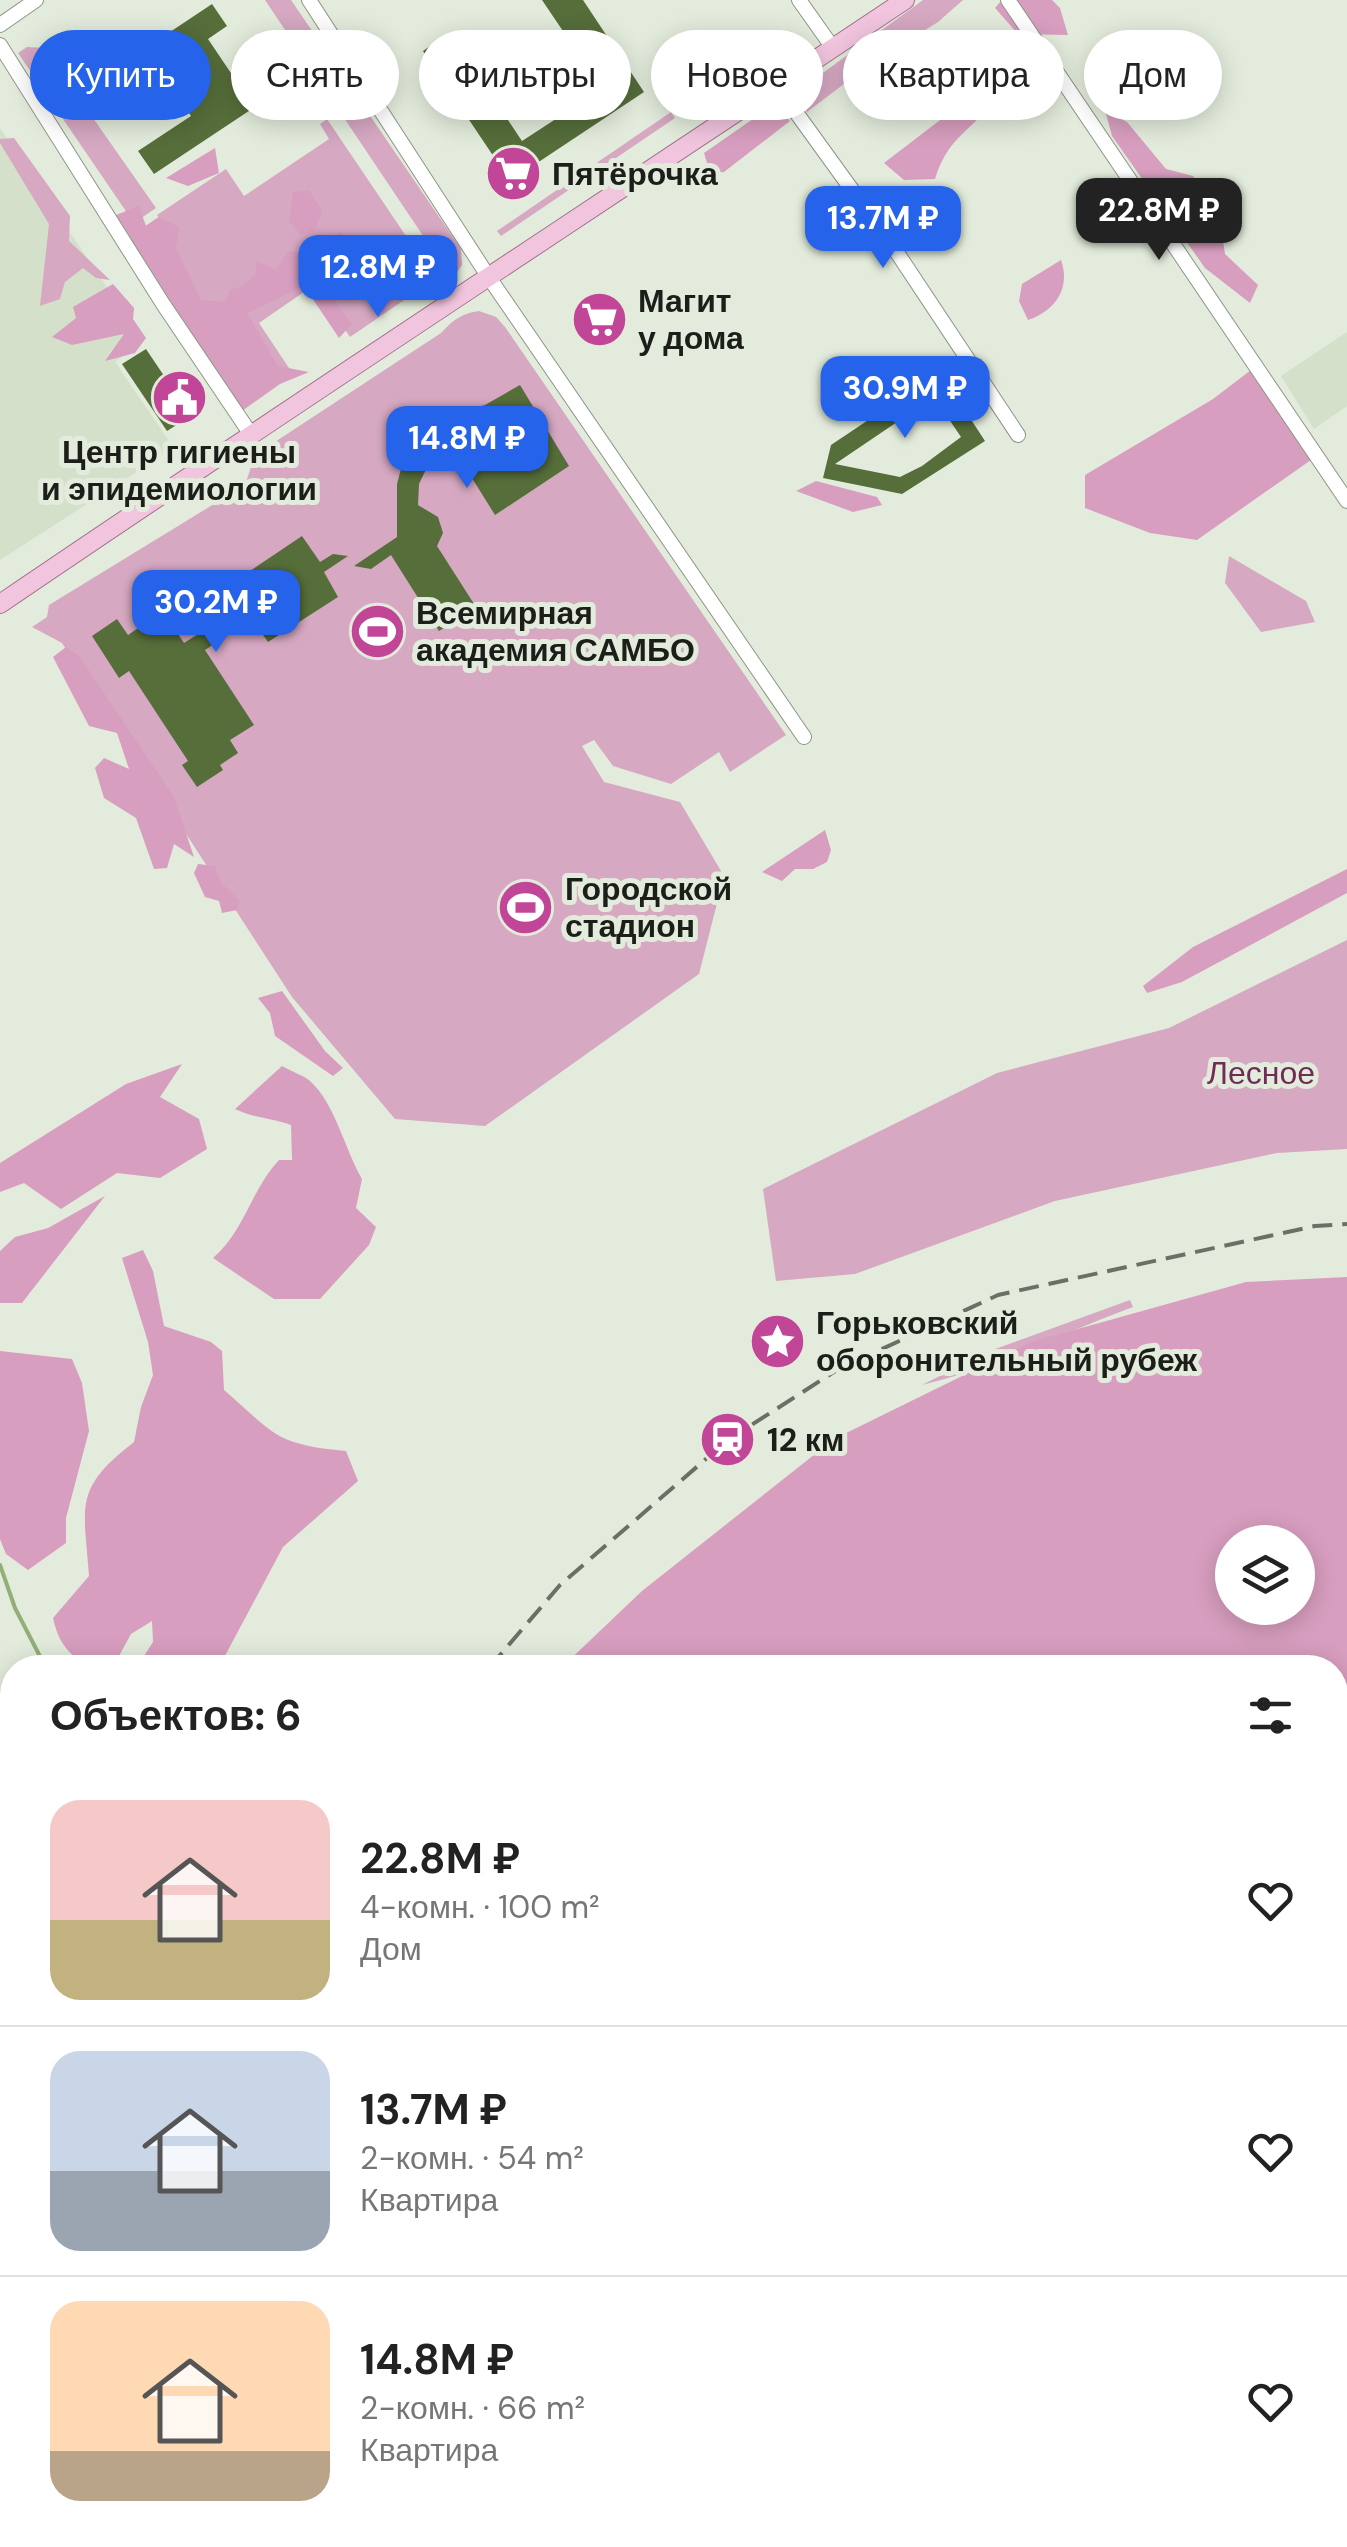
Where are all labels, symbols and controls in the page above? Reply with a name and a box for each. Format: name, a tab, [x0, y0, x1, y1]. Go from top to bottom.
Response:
chip: Купить	[30, 30, 211, 120]
chip: Снять	[231, 30, 399, 120]
chip: Фильтры	[419, 30, 631, 120]
chip: Новое	[651, 30, 823, 120]
chip: Квартира	[843, 30, 1064, 120]
chip: Дом	[1084, 30, 1222, 120]
supermarket icon: Пятёрочка	[483, 144, 543, 204]
place label: Пятёрочка	[552, 153, 718, 195]
pin: 22.8M ₽	[1067, 178, 1251, 263]
pin: 13.7M ₽	[791, 186, 975, 271]
text: 22.8M ₽	[1098, 189, 1220, 231]
text: 13.7M ₽	[827, 197, 939, 239]
pin: 12.8M ₽	[286, 235, 470, 320]
text: 12.8M ₽	[320, 246, 436, 288]
place label: Магит у дома	[638, 280, 744, 359]
supermarket icon: Магит у дома	[569, 289, 629, 349]
pin: 30.9M ₽	[813, 356, 997, 441]
text: 30.9M ₽	[843, 367, 967, 409]
public building icon: Центр гигиены и эпидемиологии	[149, 368, 209, 428]
pin: 14.8M ₽	[375, 406, 559, 491]
text: 14.8M ₽	[408, 417, 526, 459]
place label: Центр гигиены и эпидемиологии	[41, 431, 317, 510]
pin: 30.2M ₽	[124, 570, 308, 655]
text: 30.2M ₽	[154, 581, 278, 623]
place label: Всемирная академия САМБО	[416, 592, 695, 671]
sports icon: Всемирная академия САМБО	[347, 601, 407, 661]
place label: Городской стадион	[565, 868, 732, 947]
sports icon: Городской стадион	[496, 877, 556, 937]
park label: Лесное	[1207, 1052, 1315, 1094]
place label: Горьковский оборонительный рубеж	[816, 1302, 1197, 1381]
place icon: Горьковский оборонительный рубеж	[747, 1311, 807, 1371]
station icon: 12 км	[698, 1410, 758, 1470]
place label: 12 км	[767, 1419, 844, 1461]
map controls	[1215, 1525, 1315, 1625]
button: layers	[1215, 1525, 1315, 1625]
text: Объектов: 6	[50, 1688, 302, 1743]
icon: filters	[1243, 1688, 1298, 1743]
text: 22.8M ₽	[360, 1831, 520, 1886]
icon: home	[130, 1840, 250, 1960]
icon: heart	[1243, 1873, 1298, 1928]
text: 4-комн. · 100 m²	[360, 1886, 600, 1928]
text: Дом	[360, 1928, 422, 1970]
text: 13.7M ₽	[360, 2082, 507, 2137]
icon: home	[130, 2091, 250, 2211]
icon: heart	[1243, 2124, 1298, 2179]
text: 2-комн. · 54 m²	[360, 2137, 584, 2179]
text: Квартира	[360, 2179, 498, 2221]
text: 14.8M ₽	[360, 2332, 514, 2387]
icon: home	[130, 2341, 250, 2461]
icon: heart	[1243, 2374, 1298, 2429]
text: 2-комн. · 66 m²	[360, 2387, 585, 2429]
text: Квартира	[360, 2429, 498, 2471]

